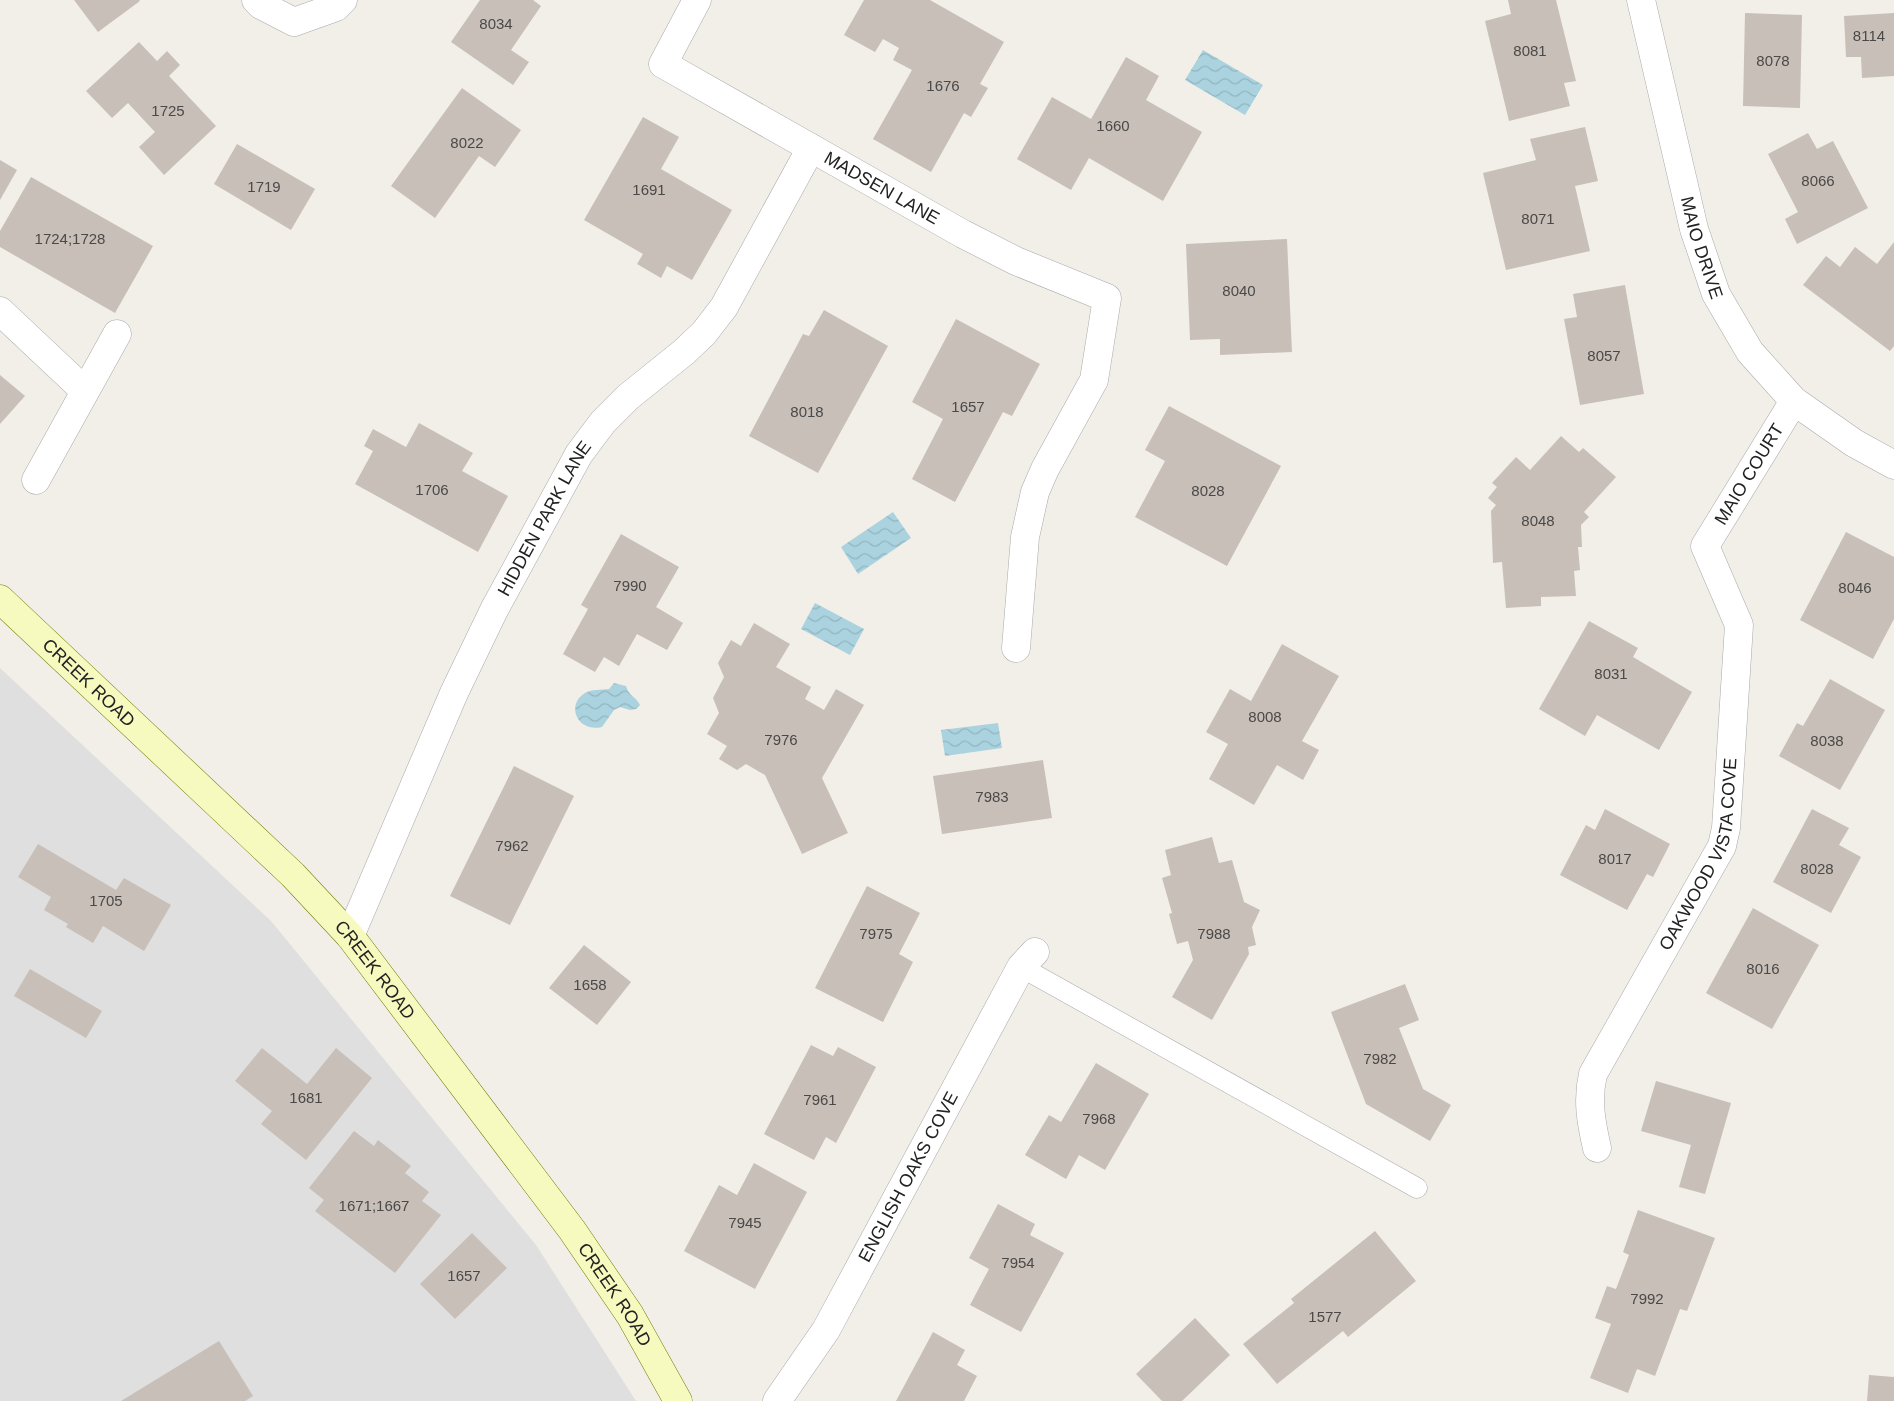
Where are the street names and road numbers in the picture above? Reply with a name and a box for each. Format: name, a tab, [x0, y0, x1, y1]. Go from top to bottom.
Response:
street label: MADSEN LANE	[821, 147, 943, 229]
street label: MAIO DRIVE	[1677, 194, 1727, 301]
street label: MAIO COURT	[1711, 420, 1788, 528]
street label: HIDDEN PARK LANE	[494, 437, 595, 599]
street label: CREEK ROAD	[39, 635, 139, 731]
street label: OAKWOOD VISTA COVE	[1655, 757, 1740, 954]
street label: CREEK ROAD	[331, 916, 419, 1023]
street label: ENGLISH OAKS COVE	[854, 1088, 962, 1265]
street label: CREEK ROAD	[574, 1239, 655, 1350]

